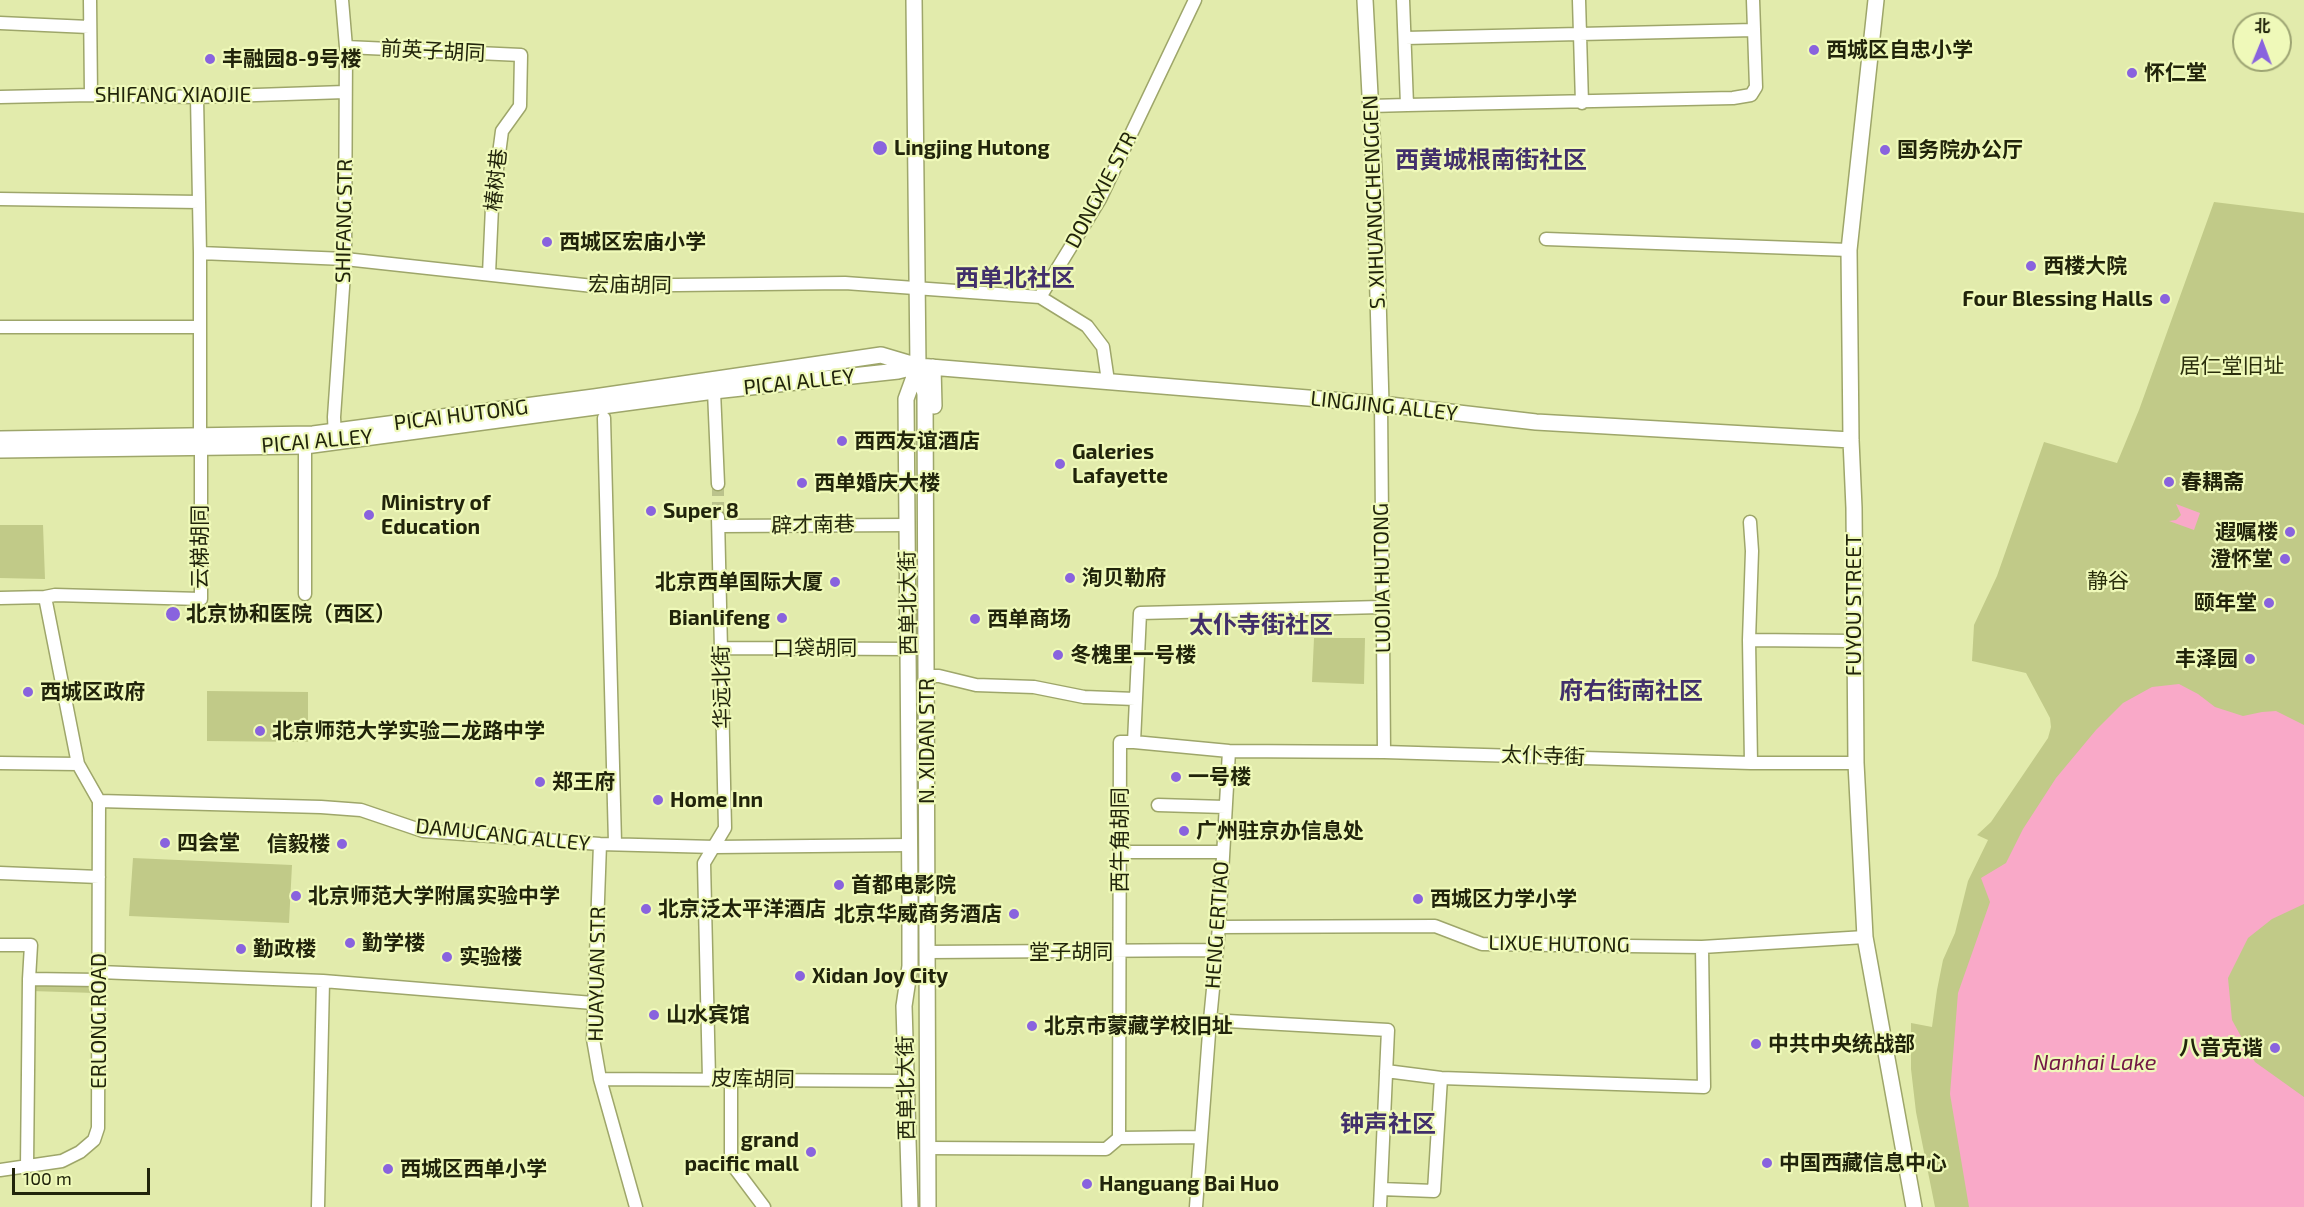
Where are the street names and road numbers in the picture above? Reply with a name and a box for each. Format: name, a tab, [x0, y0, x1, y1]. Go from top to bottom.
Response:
street label: 前英子胡同	[380, 36, 486, 66]
street label: SHIFANG XIAOJIE	[95, 82, 251, 108]
street label: S. XIHUANGCHENGGEN	[1358, 95, 1390, 309]
street label: DONGXIE STR	[1060, 128, 1142, 252]
street label: 椿树巷	[480, 147, 512, 213]
street label: SHIFANG STR	[330, 159, 358, 283]
street label: 宏庙胡同	[588, 272, 672, 298]
street label: PICAI ALLEY	[742, 364, 856, 400]
street label: LINGJING ALLEY	[1309, 386, 1459, 426]
street label: PICAI HUTONG	[392, 394, 530, 436]
street label: PICAI ALLEY	[260, 424, 374, 458]
street label: LUOJIA HUTONG	[1368, 503, 1396, 653]
street label: 云梯胡同	[187, 505, 213, 589]
street label: 辟才南巷	[771, 512, 855, 538]
street label: FUYOU STREET	[1841, 534, 1867, 676]
street label: 西单北大街	[894, 550, 922, 656]
street label: 口袋胡同	[773, 635, 857, 661]
street label: 华远北街	[709, 645, 735, 729]
street label: N. XIDAN STR	[914, 678, 940, 804]
street label: 太仆寺街	[1501, 742, 1585, 770]
street label: 西牛角胡同	[1107, 788, 1133, 892]
street label: DAMUCANG ALLEY	[414, 813, 592, 857]
street label: HENG ERTIAO	[1200, 860, 1234, 990]
street label: HUAYUAN STR	[583, 906, 611, 1042]
street label: LIXUE HUTONG	[1488, 930, 1630, 958]
street label: 堂子胡同	[1029, 939, 1113, 965]
street label: ERLONG ROAD	[86, 953, 112, 1089]
street label: 西单北大街	[892, 1035, 920, 1141]
street label: 皮库胡同	[711, 1066, 795, 1092]

